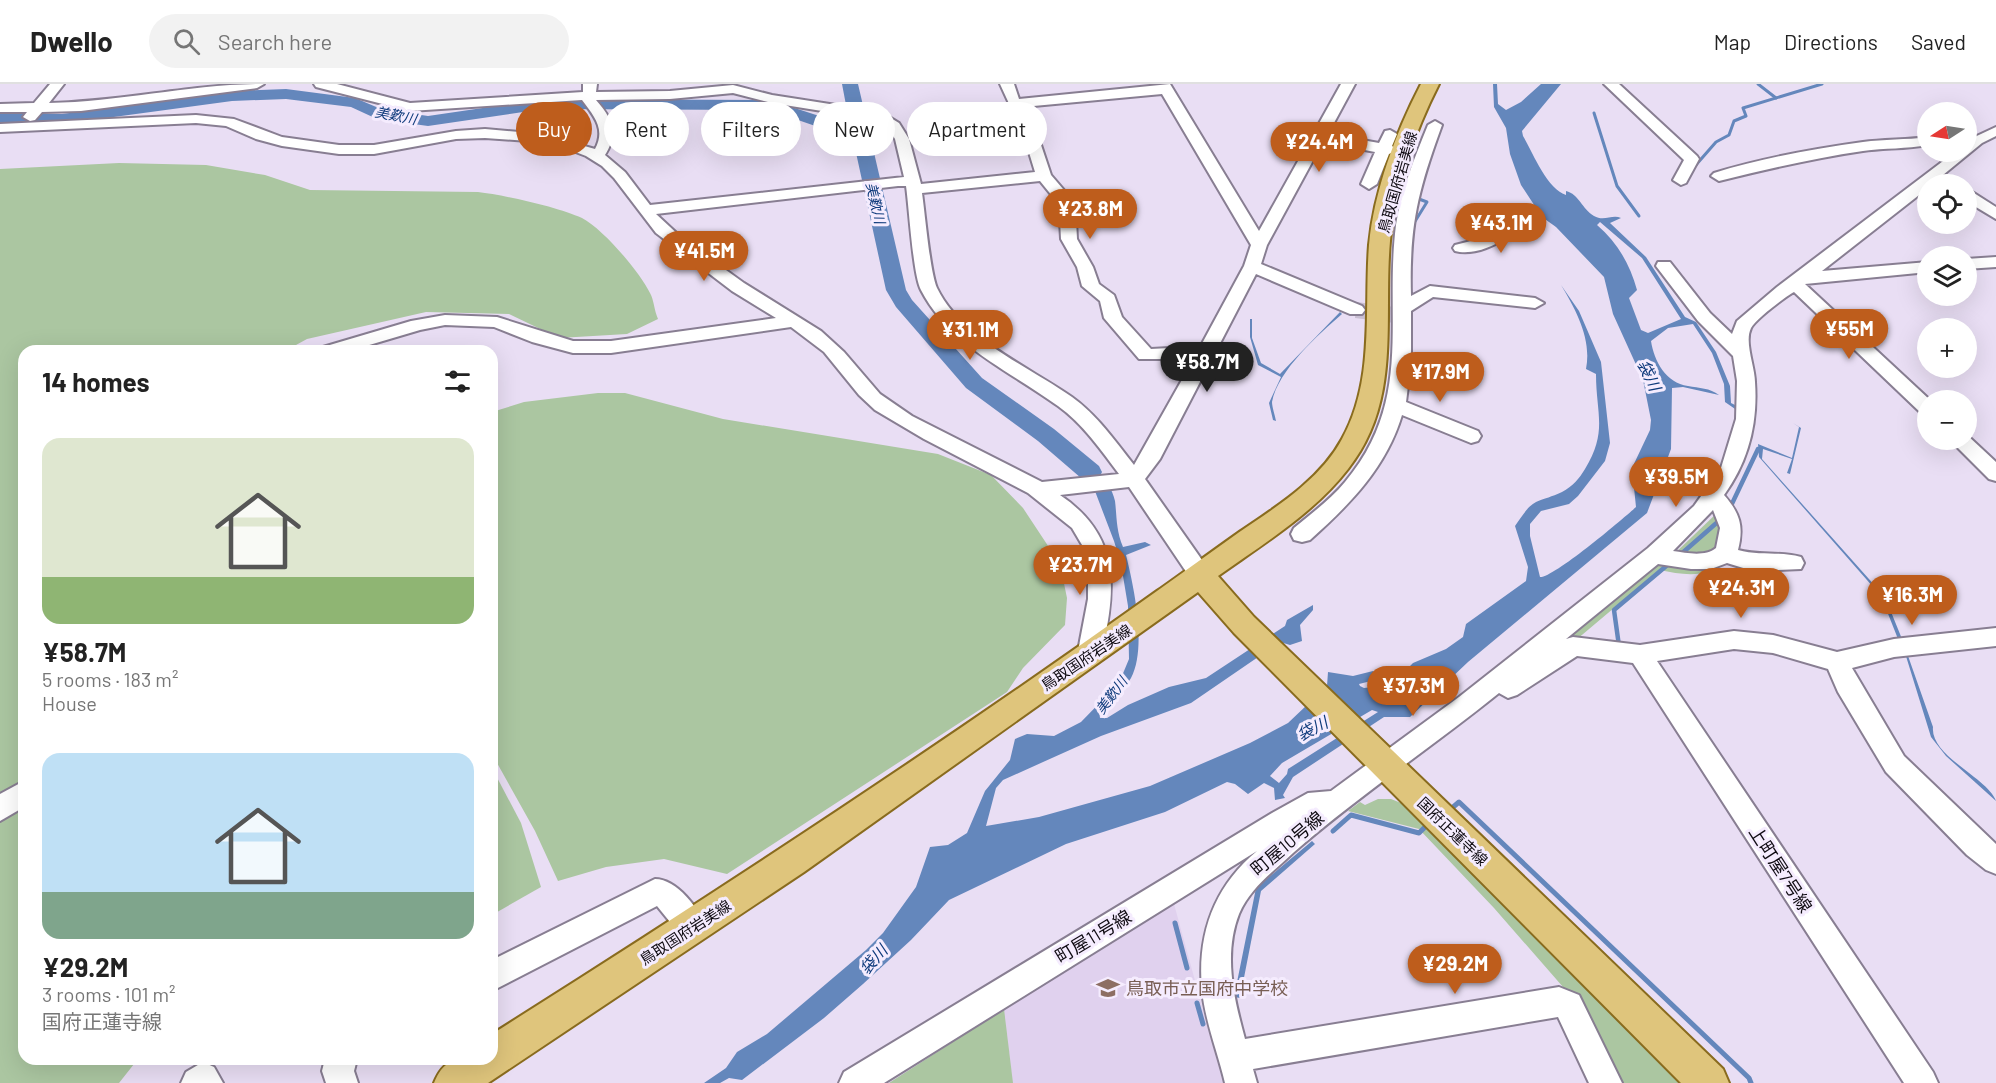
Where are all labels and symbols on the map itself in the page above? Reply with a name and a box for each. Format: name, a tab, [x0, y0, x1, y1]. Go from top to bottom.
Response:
north arrow	[1917, 102, 1977, 162]
water label: 美歎川	[374, 103, 420, 128]
pin: ¥24.4M	[1270, 122, 1368, 173]
street label: 鳥取国府岩美線	[1374, 129, 1420, 235]
water label: 美歎川	[863, 181, 889, 227]
pin: ¥23.8M	[1041, 189, 1139, 240]
pin: ¥43.1M	[1452, 203, 1550, 254]
pin: ¥41.5M	[655, 231, 753, 282]
pin: ¥55M	[1813, 309, 1885, 360]
pin: ¥31.1M	[921, 310, 1019, 361]
pin: ¥58.7M	[1158, 342, 1256, 393]
pin: ¥17.9M	[1391, 352, 1489, 403]
water label: 袋川	[1635, 356, 1666, 395]
pin: ¥39.5M	[1627, 457, 1725, 508]
pin: ¥23.7M	[1031, 545, 1129, 596]
pin: ¥24.3M	[1692, 568, 1790, 619]
pin: ¥16.3M	[1863, 575, 1961, 626]
street label: 鳥取国府岩美線	[1037, 620, 1135, 694]
pin: ¥37.3M	[1364, 666, 1462, 717]
water label: 美歎川	[1092, 672, 1132, 717]
water label: 袋川	[1293, 711, 1332, 744]
street label: 国府正蓮寺線	[1414, 793, 1492, 869]
street label: 町屋10号線	[1246, 806, 1328, 880]
street label: 上町屋7号線	[1745, 822, 1817, 916]
street label: 鳥取国府岩美線	[636, 896, 734, 968]
street label: 町屋11号線	[1051, 905, 1135, 967]
water label: 袋川	[855, 939, 892, 977]
pin: ¥29.2M	[1406, 944, 1504, 995]
school or university icon: 鳥取市立国府中学校	[1095, 975, 1121, 1001]
place label: 鳥取市立国府中学校	[1126, 977, 1288, 999]

